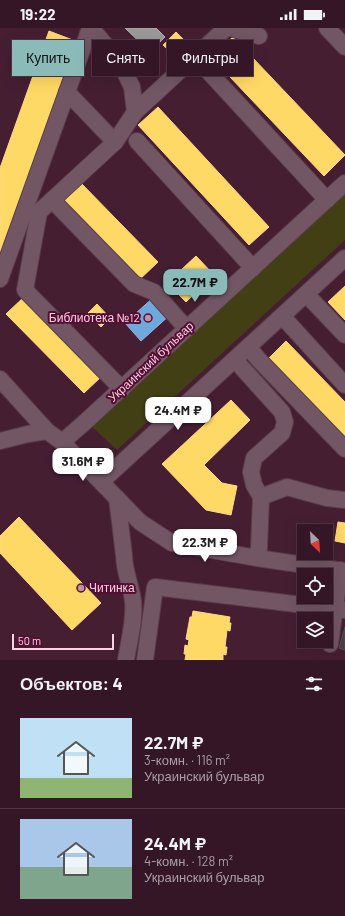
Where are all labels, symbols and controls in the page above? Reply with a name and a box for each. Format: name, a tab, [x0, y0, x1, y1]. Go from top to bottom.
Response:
text: 19:22	[20, 5, 56, 23]
chip: Купить	[12, 40, 84, 76]
chip: Снять	[92, 40, 159, 76]
chip: Фильтры	[167, 40, 253, 76]
pin: 22.7M ₽	[158, 269, 232, 303]
text: 22.7M ₽	[172, 274, 218, 290]
place label: Библиотека №12	[49, 310, 140, 324]
marker: Библиотека №12	[143, 313, 153, 323]
street label: Украинский бульвар	[105, 318, 197, 405]
pin: 24.4M ₽	[141, 397, 215, 431]
text: 24.4M ₽	[154, 402, 202, 418]
pin: 31.6M ₽	[46, 448, 120, 482]
text: 31.6M ₽	[61, 453, 105, 469]
north arrow	[297, 524, 333, 560]
map controls	[297, 524, 333, 648]
pin: 22.3M ₽	[168, 529, 242, 563]
text: 22.3M ₽	[182, 534, 228, 550]
button: locate	[297, 568, 333, 604]
place label: Читинка	[89, 580, 135, 594]
marker: Читинка	[76, 583, 86, 593]
button: layers	[297, 612, 333, 648]
scale bar	[12, 632, 114, 651]
text: 50 m	[18, 634, 41, 647]
text: Объектов: 4	[20, 673, 123, 693]
icon: filters	[303, 673, 325, 695]
text: 22.7M ₽	[144, 732, 204, 752]
icon: home	[52, 734, 100, 782]
text: 3-комн. · 116 m²	[144, 752, 230, 768]
text: Украинский бульвар	[144, 768, 265, 784]
text: 24.4M ₽	[144, 833, 206, 853]
icon: home	[52, 835, 100, 883]
text: 4-комн. · 128 m²	[144, 853, 233, 869]
text: Украинский бульвар	[144, 869, 265, 885]

